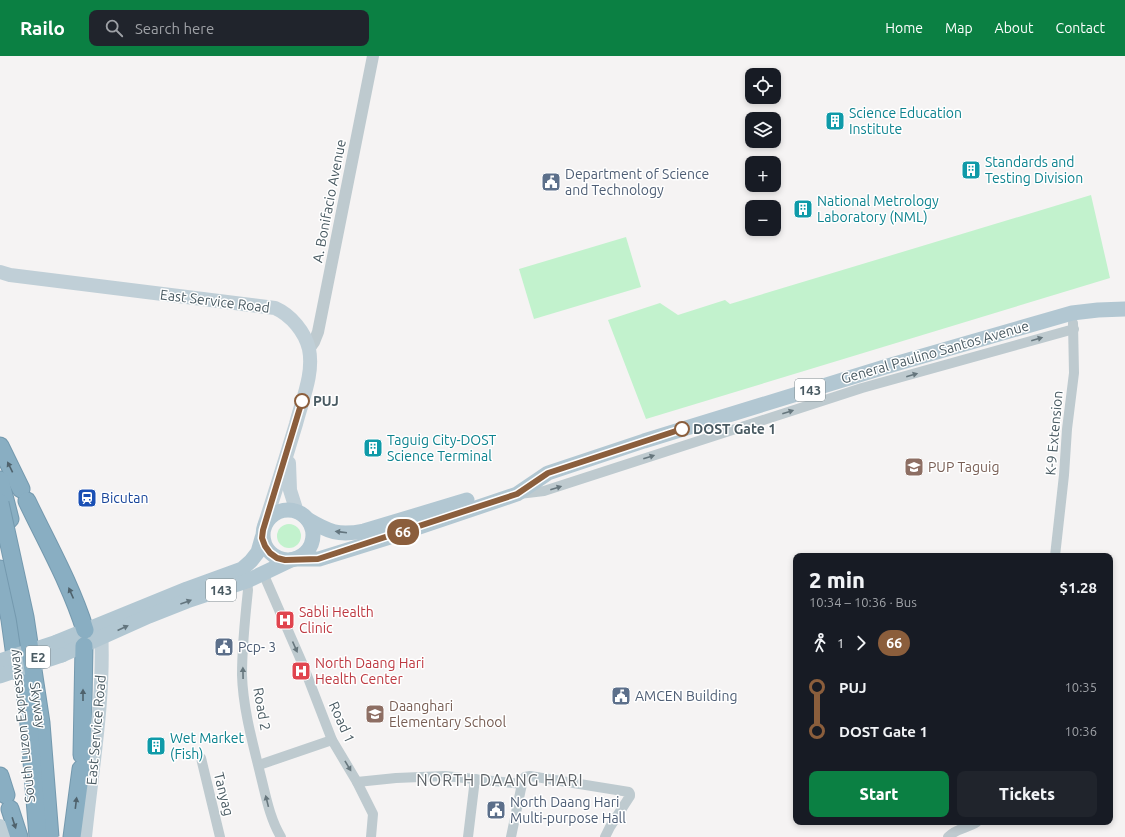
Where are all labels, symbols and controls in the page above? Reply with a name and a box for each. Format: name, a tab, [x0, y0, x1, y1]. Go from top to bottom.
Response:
search box	[89, 10, 369, 46]
text: Railo	[20, 17, 65, 39]
icon: search	[103, 17, 125, 39]
text: Search here	[135, 20, 214, 37]
text: Home	[885, 20, 923, 36]
text: Map	[945, 20, 973, 36]
text: About	[995, 20, 1034, 36]
text: Contact	[1056, 20, 1105, 36]
map controls	[745, 68, 781, 236]
button: locate	[745, 68, 781, 104]
place label: Science Education Institute	[849, 105, 962, 137]
building icon: Science Education Institute	[824, 110, 846, 132]
button: layers	[745, 112, 781, 148]
street label: A. Bonifacio Avenue	[309, 138, 349, 264]
place label: Standards and Testing Division	[985, 154, 1083, 186]
button: +	[745, 156, 781, 192]
building icon: Standards and Testing Division	[960, 159, 982, 181]
place label: Department of Science and Technology	[565, 166, 709, 198]
public building icon: Department of Science and Technology	[540, 171, 562, 193]
place label: National Metrology Laboratory (NML)	[817, 193, 939, 225]
building icon: National Metrology Laboratory (NML)	[792, 198, 814, 220]
button: −	[745, 200, 781, 236]
street label: East Service Road	[159, 286, 271, 316]
street label: General Paulino Santos Avenue	[839, 317, 1031, 387]
one-way arrow	[1031, 336, 1043, 342]
one-way arrow	[906, 372, 918, 378]
road number: 143	[795, 379, 825, 401]
street label: K-9 Extension	[1042, 390, 1066, 476]
marker: PUJ	[294, 393, 310, 409]
place label: PUJ	[313, 393, 339, 409]
one-way arrow	[782, 409, 794, 415]
marker: DOST Gate 1	[674, 421, 690, 437]
place label: DOST Gate 1	[693, 421, 776, 437]
place label: Taguig City-DOST Science Terminal	[387, 432, 496, 464]
building icon: Taguig City-DOST Science Terminal	[362, 437, 384, 459]
one-way arrow	[643, 454, 655, 460]
school or university icon: PUP Taguig	[903, 456, 925, 478]
place label: PUP Taguig	[928, 459, 999, 475]
one-way arrow	[7, 461, 14, 473]
one-way arrow	[550, 485, 562, 491]
station icon: Bicutan	[76, 487, 98, 509]
place label: Bicutan	[101, 490, 148, 506]
line badge: 66	[385, 519, 421, 545]
text: 66	[395, 524, 411, 540]
one-way arrow	[335, 529, 347, 536]
text: 2 min	[809, 567, 865, 592]
road number: 143	[206, 579, 236, 601]
text: $1.28	[1059, 579, 1097, 596]
one-way arrow	[68, 588, 74, 599]
text: 10:34 – 10:36 · Bus	[809, 595, 917, 609]
one-way arrow	[180, 598, 192, 604]
place label: Sabli Health Clinic	[299, 604, 374, 636]
hospital icon: Sabli Health Clinic	[274, 609, 296, 631]
one-way arrow	[117, 625, 129, 631]
icon: walk	[809, 632, 831, 654]
icon: forward	[850, 632, 872, 654]
text: 66	[886, 635, 902, 651]
public building icon: Pcp- 3	[213, 636, 235, 658]
text: 1	[837, 636, 844, 650]
place label: Pcp- 3	[238, 639, 276, 655]
one-way arrow	[293, 642, 299, 654]
road number: E2	[26, 646, 50, 668]
street label: South Luzon Expressway	[6, 648, 38, 804]
place label: North Daang Hari Health Center	[315, 655, 424, 687]
hospital icon: North Daang Hari Health Center	[290, 660, 312, 682]
one-way arrow	[240, 666, 246, 679]
street label: East Service Road	[83, 674, 109, 786]
text: PUJ	[839, 679, 867, 696]
text: 10:35	[1064, 680, 1097, 694]
street label: Skyway	[27, 681, 49, 729]
public building icon: AMCEN Building	[610, 685, 632, 707]
street label: Road 2	[250, 686, 274, 732]
one-way arrow	[80, 688, 86, 701]
place label: AMCEN Building	[635, 688, 738, 704]
place label: Daanghari Elementary School	[389, 698, 507, 730]
street label: Road 1	[326, 699, 358, 745]
school or university icon: Daanghari Elementary School	[364, 703, 386, 725]
text: DOST Gate 1	[839, 723, 928, 740]
text: 10:36	[1064, 724, 1097, 738]
place label: Wet Market (Fish)	[170, 730, 244, 762]
building icon: Wet Market (Fish)	[145, 735, 167, 757]
one-way arrow	[344, 760, 351, 772]
street label: Tanyag	[211, 771, 237, 817]
district label: NORTH DAANG HARI	[416, 771, 584, 789]
button: Start	[809, 771, 949, 817]
button: Tickets	[957, 771, 1097, 817]
one-way arrow	[264, 794, 270, 807]
place label: North Daang Hari Multi-purpose Hall	[510, 794, 626, 826]
one-way arrow	[73, 797, 79, 809]
public building icon: North Daang Hari Multi-purpose Hall	[485, 799, 507, 821]
one-way arrow	[11, 818, 17, 830]

